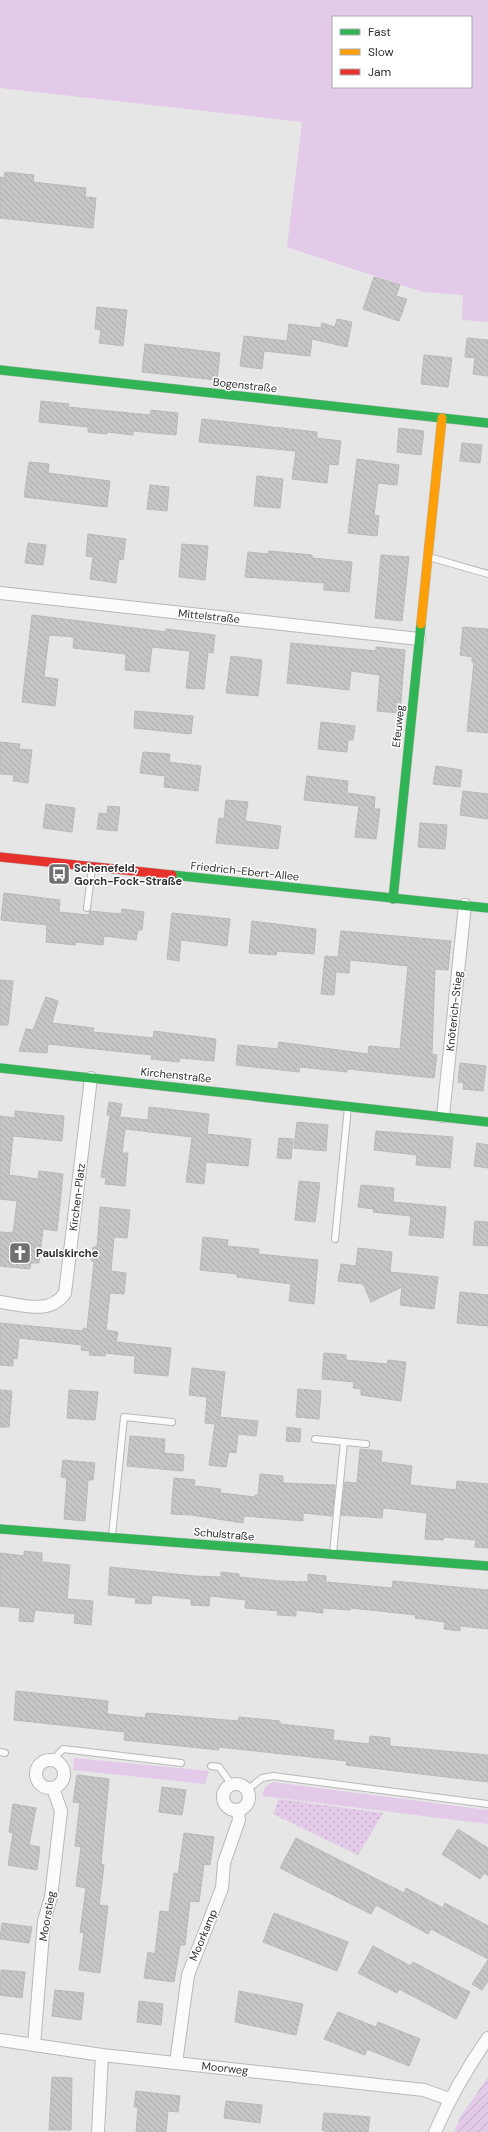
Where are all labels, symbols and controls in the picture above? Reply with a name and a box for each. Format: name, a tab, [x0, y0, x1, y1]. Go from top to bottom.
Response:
legend	[332, 16, 472, 88]
text: Fast	[368, 24, 391, 40]
text: Slow	[368, 44, 394, 60]
text: Jam	[368, 64, 391, 80]
street label: Bogenstraße	[212, 375, 278, 395]
street label: Mittelstraße	[177, 606, 241, 626]
street label: Efeuweg	[389, 704, 407, 748]
street label: Friedrich-Ebert-Allee	[190, 858, 300, 884]
bus stop icon: Schenefeld, Gorch-Fock-Straße	[46, 861, 72, 887]
place label: Schenefeld, Gorch-Fock-Straße	[74, 861, 183, 888]
street label: Knöterich-Stieg	[443, 970, 465, 1052]
street label: Kirchenstraße	[140, 1064, 212, 1086]
street label: Kirchen-Platz	[66, 1162, 88, 1232]
church icon: Paulskirche	[7, 1240, 33, 1266]
place label: Paulskirche	[36, 1246, 99, 1260]
street label: Schulstraße	[193, 1524, 255, 1544]
street label: Moorstieg	[36, 1890, 58, 1942]
street label: Moorkamp	[186, 1907, 220, 1963]
street label: Moorweg	[201, 2059, 249, 2077]

